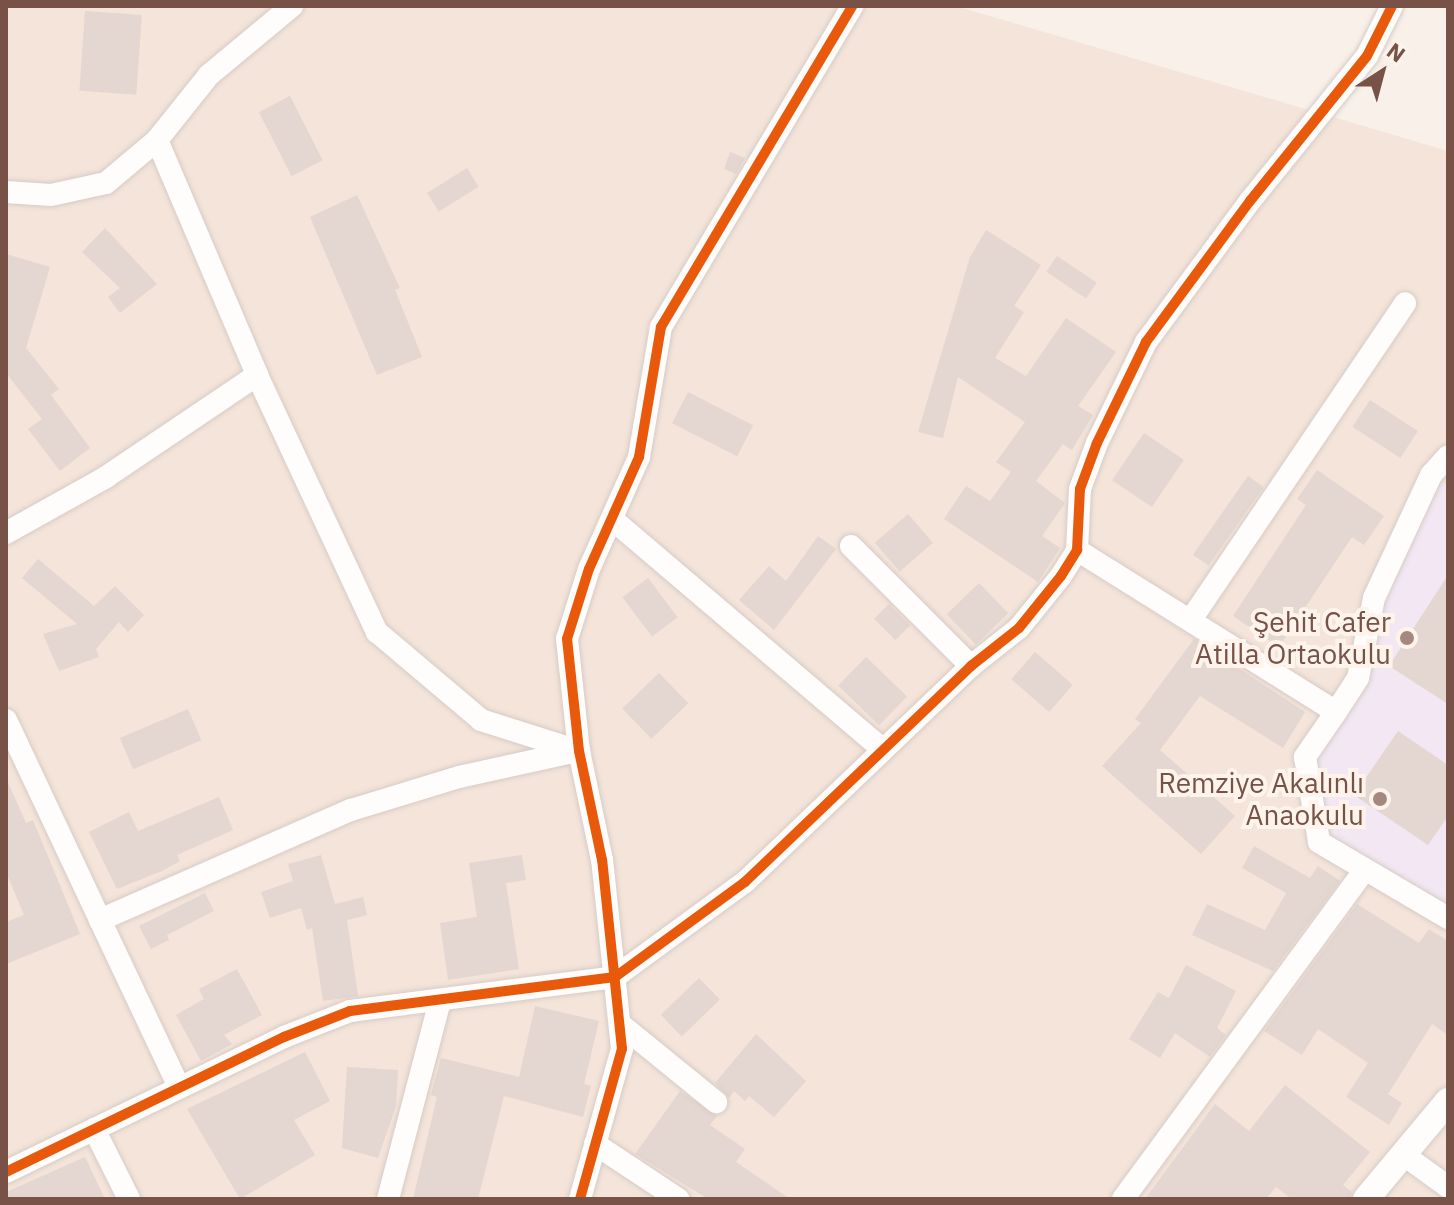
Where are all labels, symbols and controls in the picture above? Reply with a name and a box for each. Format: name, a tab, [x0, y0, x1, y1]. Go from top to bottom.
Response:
north arrow	[1342, 32, 1422, 112]
text: N	[1381, 36, 1411, 69]
place label: Şehit Cafer Atilla Ortaokulu	[1195, 605, 1391, 671]
marker: Şehit Cafer Atilla Ortaokulu	[1398, 629, 1416, 647]
place label: Remziye Akalınlı Anaokulu	[1158, 766, 1364, 832]
marker: Remziye Akalınlı Anaokulu	[1371, 790, 1389, 808]

